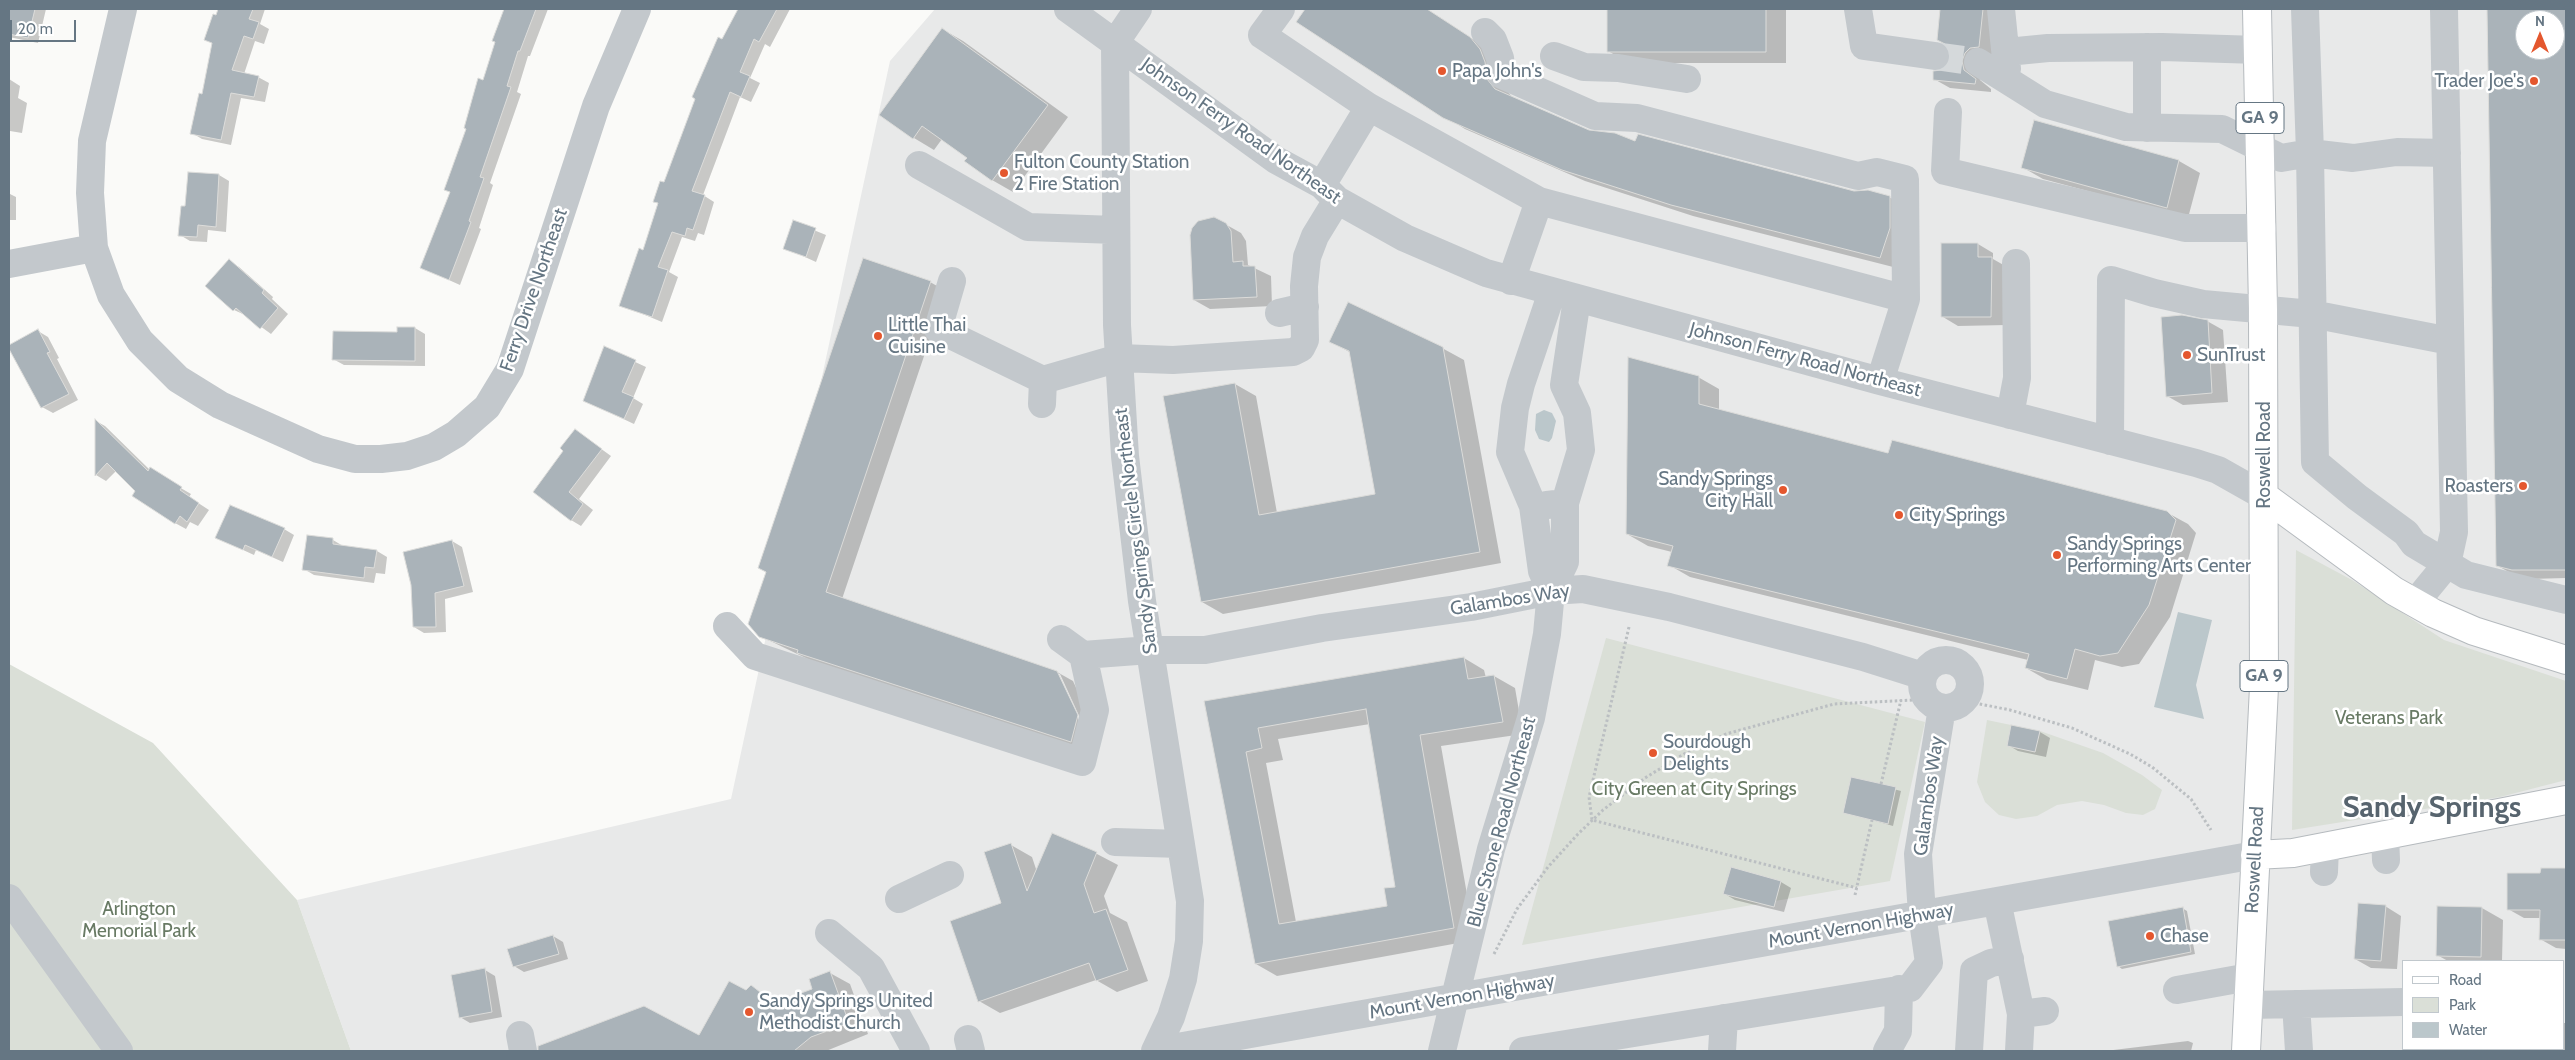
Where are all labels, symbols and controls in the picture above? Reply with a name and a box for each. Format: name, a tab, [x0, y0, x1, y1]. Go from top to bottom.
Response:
scale bar	[12, 10, 79, 42]
north arrow	[2515, 10, 2565, 60]
text: N	[2535, 12, 2545, 30]
text: 20 m	[18, 20, 53, 38]
street label: Johnson Ferry Road Northeast	[1137, 53, 1345, 209]
place label: Papa John's	[1452, 60, 1542, 82]
marker: Papa John's	[1436, 65, 1448, 77]
place label: Trader Joe's	[2435, 70, 2524, 92]
marker: Trader Joe's	[2528, 75, 2540, 87]
road number: GA 9	[2236, 102, 2284, 134]
place label: Fulton County Station 2 Fire Station	[1014, 151, 1189, 195]
marker: Fulton County Station 2 Fire Station	[998, 167, 1010, 179]
street label: Ferry Drive Northeast	[495, 205, 573, 375]
place label: Little Thai Cuisine	[888, 314, 966, 358]
street label: Johnson Ferry Road Northeast	[1687, 318, 1923, 402]
marker: Little Thai Cuisine	[872, 330, 884, 342]
place label: SunTrust	[2197, 344, 2265, 366]
marker: SunTrust	[2181, 349, 2193, 361]
street label: Roswell Road	[2253, 401, 2275, 509]
street label: Sandy Springs Circle Northeast	[1110, 407, 1162, 655]
place label: Sandy Springs City Hall	[1658, 468, 1773, 512]
place label: Roasters	[2445, 475, 2513, 497]
marker: Roasters	[2517, 480, 2529, 492]
marker: Sandy Springs City Hall	[1777, 484, 1789, 496]
place label: City Springs	[1909, 504, 2005, 526]
marker: City Springs	[1893, 509, 1905, 521]
place label: Sandy Springs Performing Arts Center	[2067, 533, 2251, 577]
marker: Sandy Springs Performing Arts Center	[2051, 549, 2063, 561]
street label: Galambos Way	[1449, 579, 1571, 621]
road number: GA 9	[2240, 660, 2288, 691]
park label: Veterans Park	[2335, 707, 2443, 729]
street label: Blue Stone Road Northeast	[1463, 714, 1541, 930]
place label: Sourdough Delights	[1663, 731, 1751, 775]
street label: Galambos Way	[1909, 735, 1949, 857]
marker: Sourdough Delights	[1647, 747, 1659, 759]
park label: City Green at City Springs	[1591, 778, 1797, 800]
district label: Sandy Springs	[2343, 791, 2521, 825]
street label: Roswell Road	[2241, 806, 2269, 914]
park label: Arlington Memorial Park	[82, 898, 196, 942]
street label: Mount Vernon Highway	[1767, 898, 1955, 954]
place label: Chase	[2160, 925, 2209, 947]
marker: Chase	[2144, 930, 2156, 942]
legend	[2402, 960, 2565, 1050]
street label: Mount Vernon Highway	[1368, 969, 1556, 1025]
text: Road	[2449, 971, 2482, 989]
place label: Sandy Springs United Methodist Church	[759, 990, 933, 1034]
text: Park	[2449, 996, 2476, 1014]
marker: Sandy Springs United Methodist Church	[743, 1006, 755, 1018]
text: Water	[2449, 1021, 2487, 1039]

